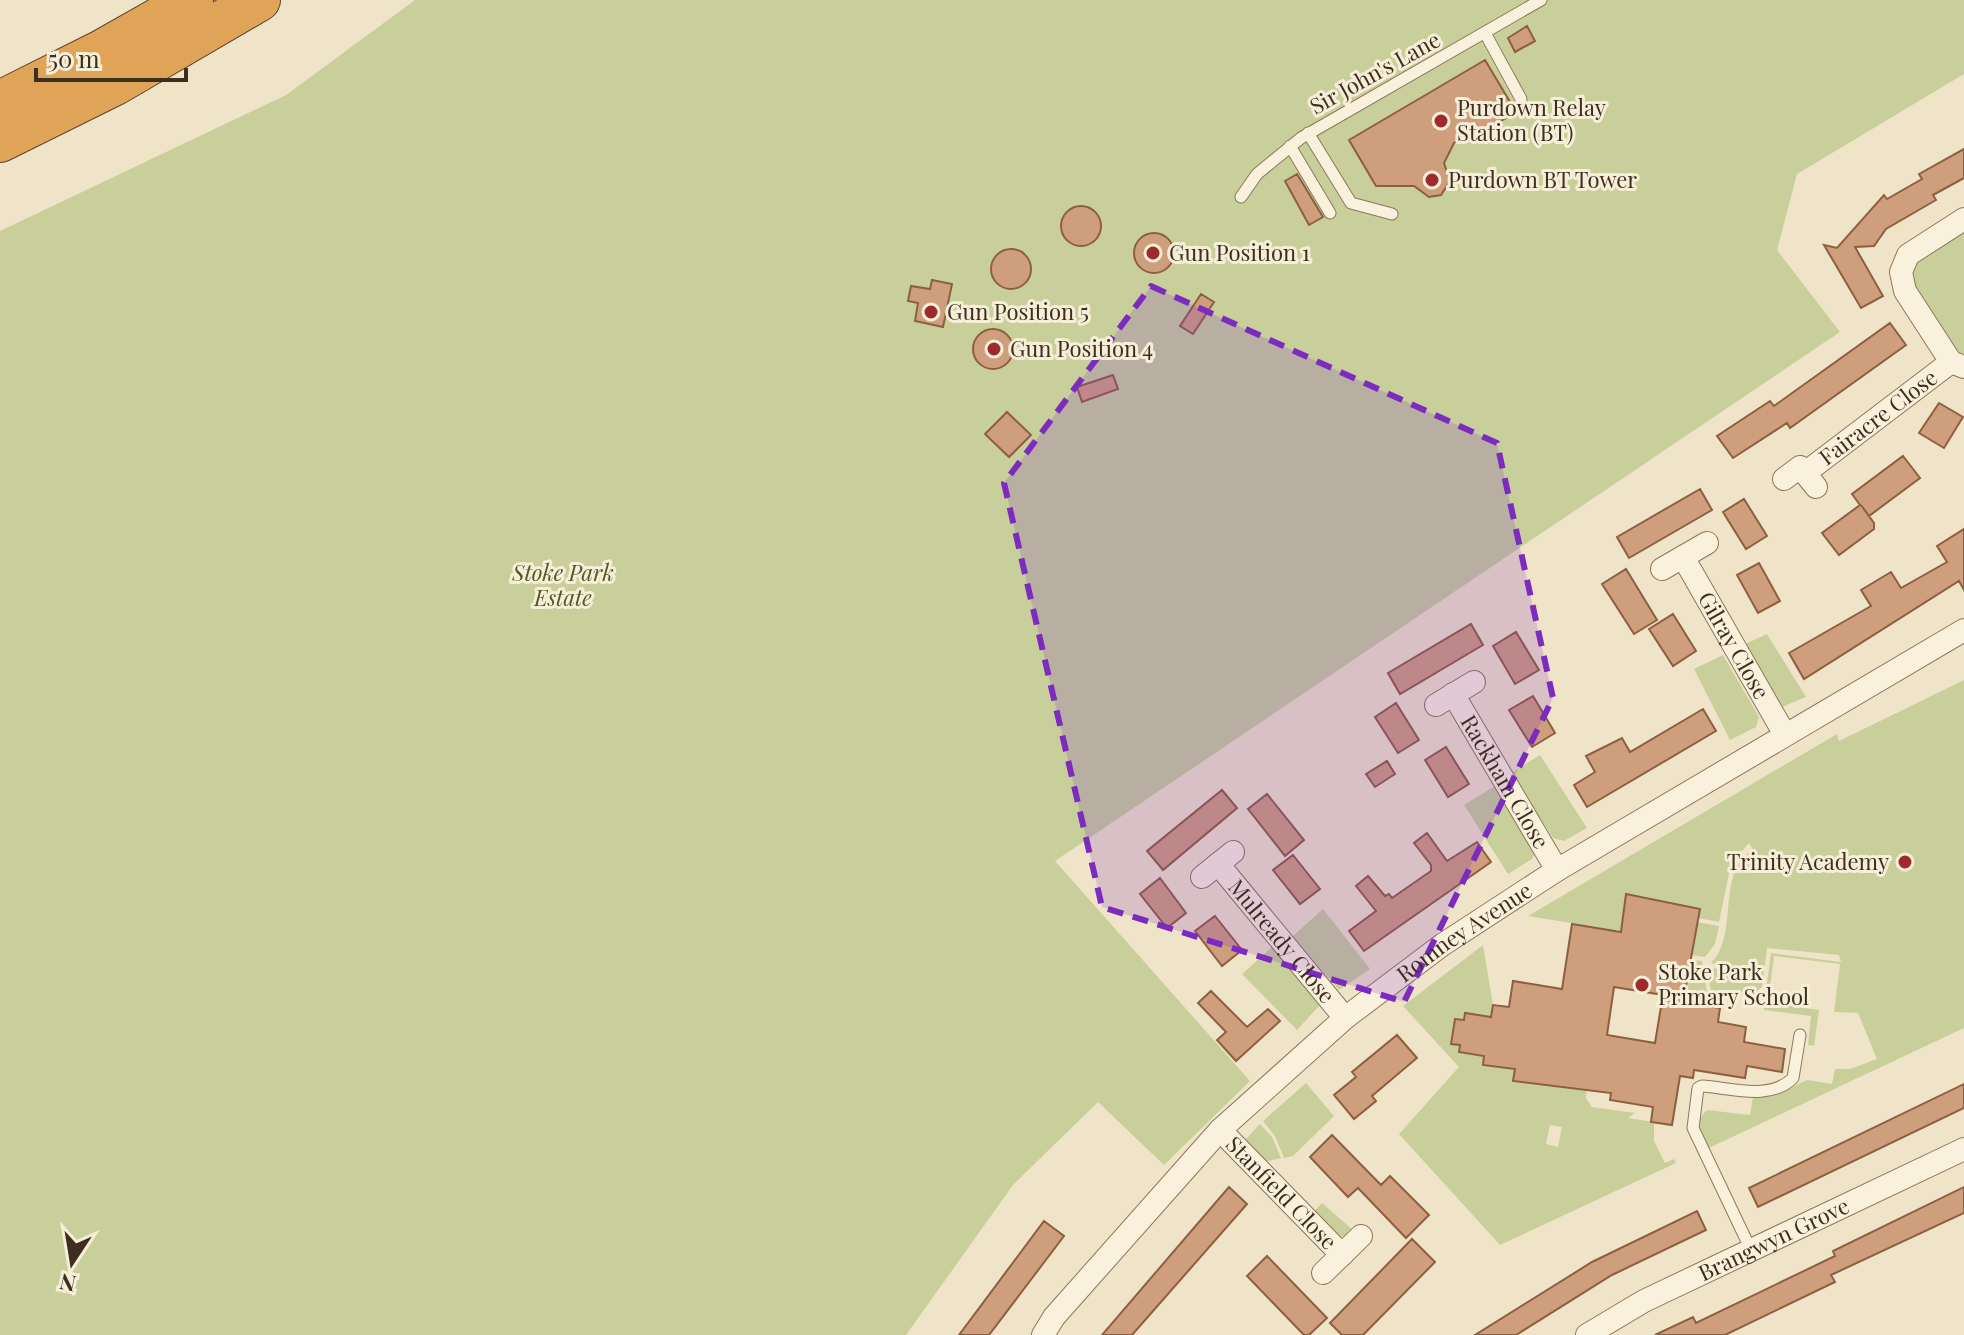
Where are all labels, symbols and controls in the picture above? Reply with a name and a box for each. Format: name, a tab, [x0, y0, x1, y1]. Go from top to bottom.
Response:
street label: Sir John's Lane	[1304, 24, 1445, 120]
scale bar	[36, 32, 186, 82]
text: 50 m	[48, 42, 100, 74]
place label: Purdown Relay Station (BT)	[1457, 92, 1606, 147]
marker: Purdown Relay Station (BT)	[1432, 112, 1450, 130]
place label: Purdown BT Tower	[1448, 164, 1637, 194]
marker: Purdown BT Tower	[1423, 171, 1441, 189]
place label: Gun Position 1	[1169, 237, 1310, 267]
marker: Gun Position 1	[1144, 244, 1162, 262]
place label: Gun Position 5	[947, 296, 1089, 326]
marker: Gun Position 5	[922, 303, 940, 321]
place label: Gun Position 4	[1010, 333, 1153, 363]
marker: Gun Position 4	[985, 340, 1003, 358]
street label: Fairacre Close	[1812, 362, 1943, 471]
park label: Stoke Park Estate	[511, 557, 614, 612]
street label: Gilray Close	[1692, 586, 1777, 704]
street label: Rackham Close	[1455, 709, 1557, 854]
place label: Trinity Academy	[1727, 846, 1889, 876]
marker: Trinity Academy	[1896, 853, 1914, 871]
street label: Mulready Close	[1222, 872, 1343, 1009]
street label: Romney Avenue	[1390, 874, 1537, 988]
place label: Stoke Park Primary School	[1658, 956, 1809, 1011]
marker: Stoke Park Primary School	[1633, 976, 1651, 994]
street label: Stanfield Close	[1220, 1129, 1344, 1255]
street label: Brangwyn Grove	[1693, 1190, 1854, 1287]
north arrow	[32, 1223, 112, 1303]
text: N	[57, 1267, 79, 1300]

